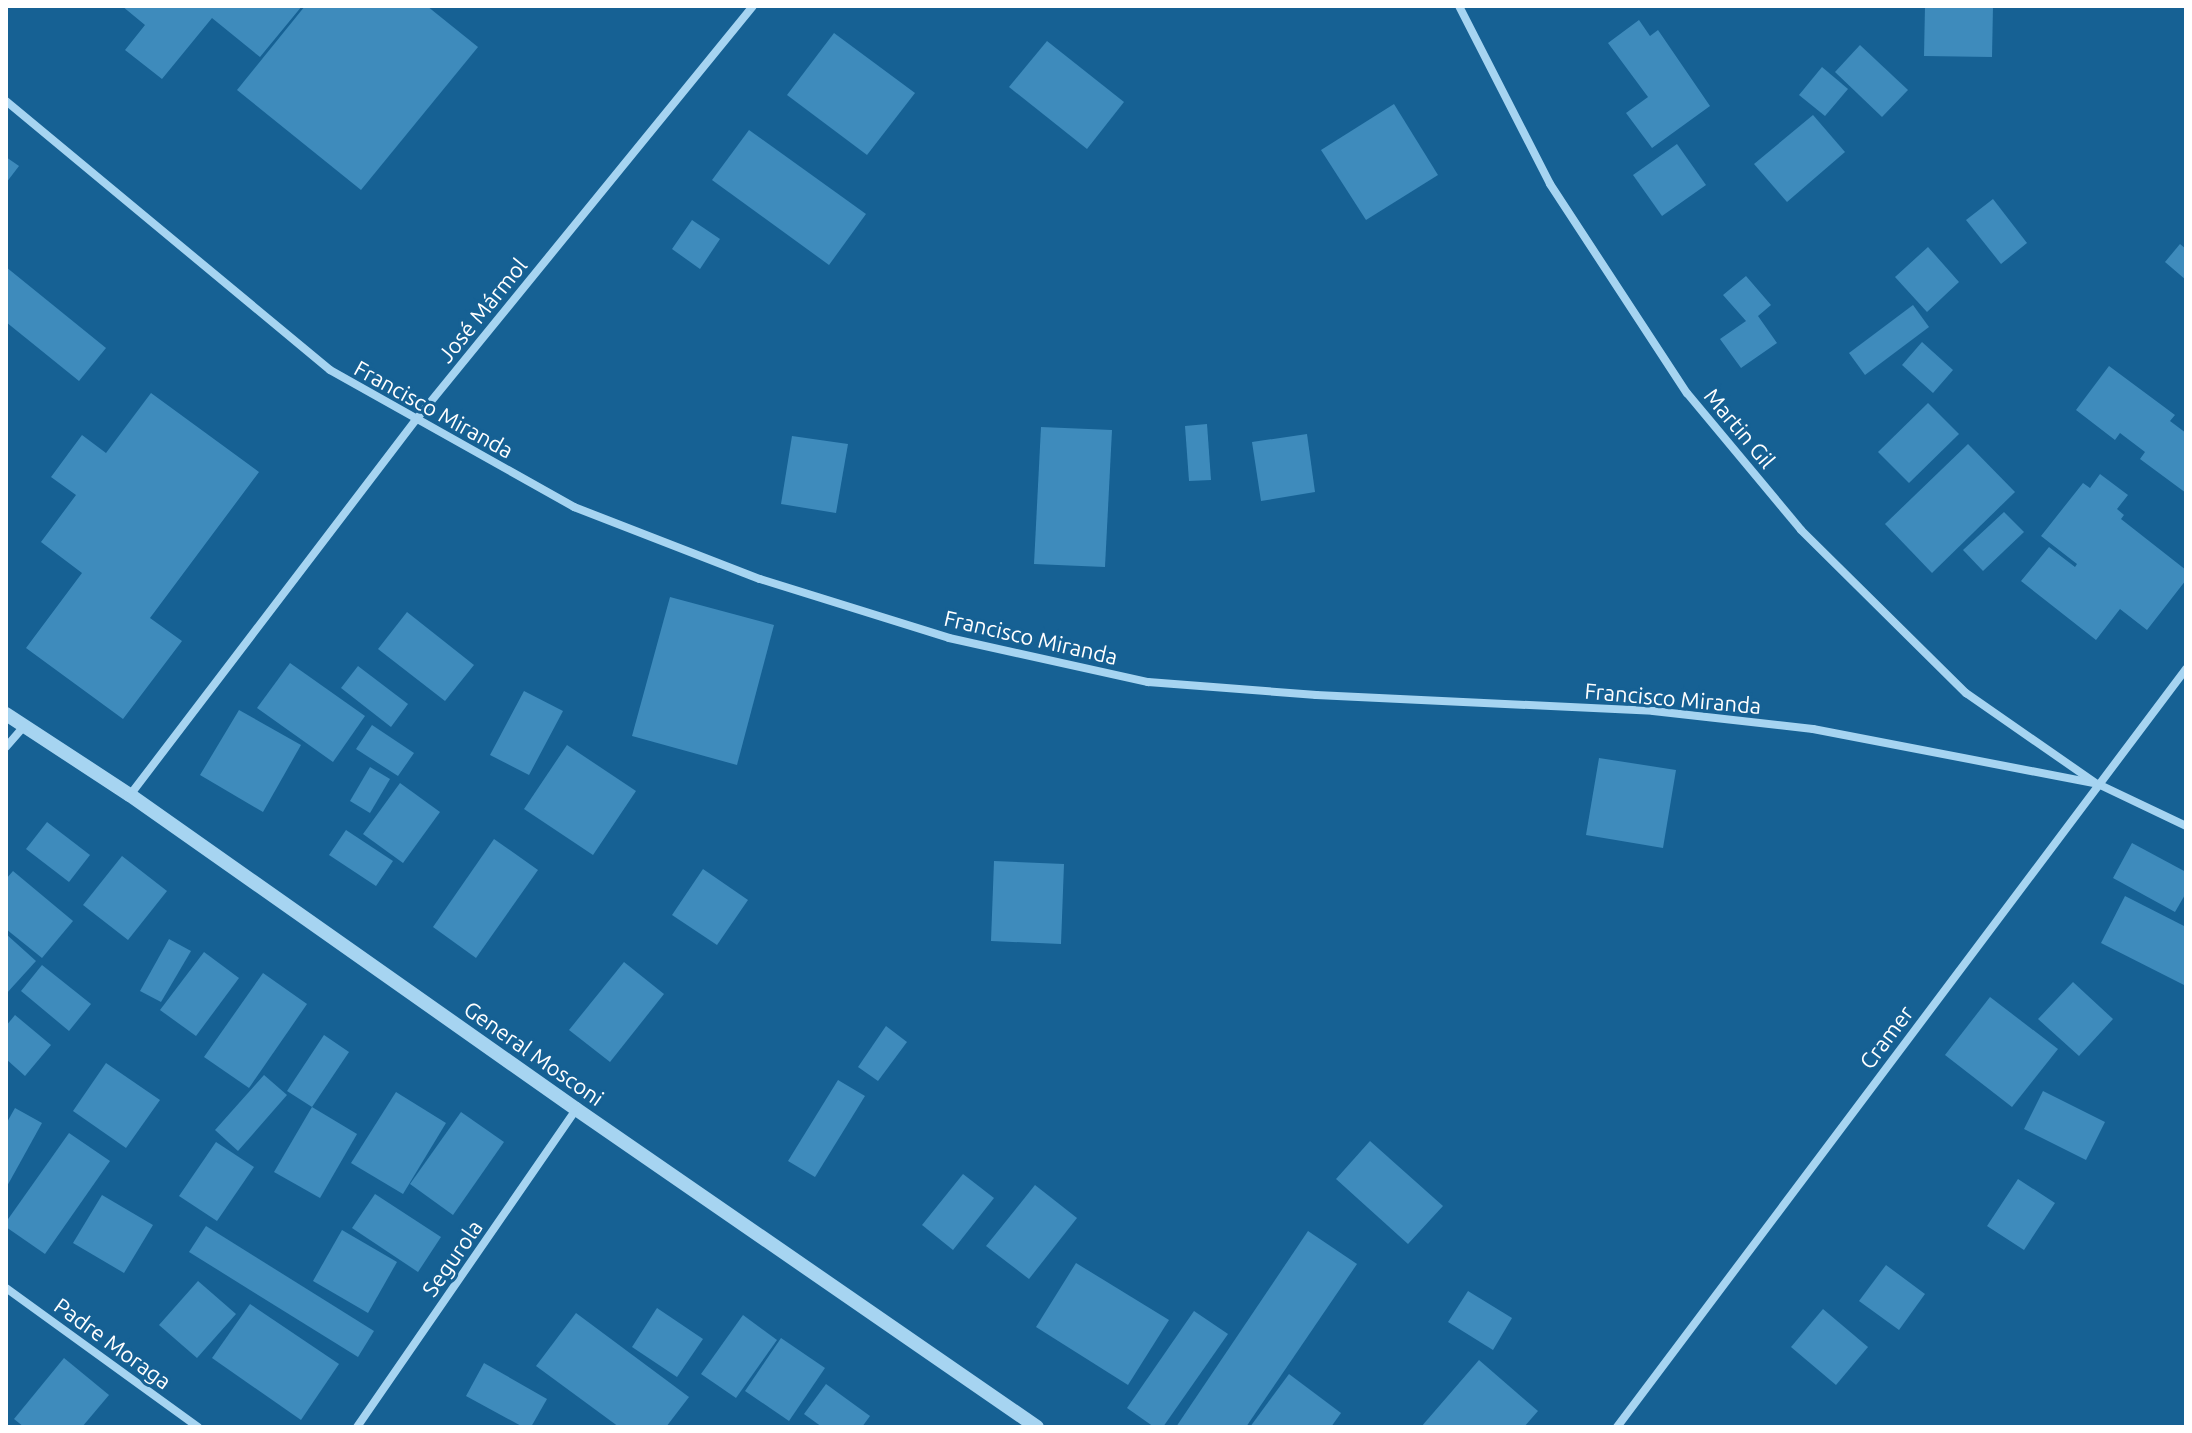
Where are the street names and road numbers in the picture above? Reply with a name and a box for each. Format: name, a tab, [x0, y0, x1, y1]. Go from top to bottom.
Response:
street label: José Mármol	[432, 252, 532, 368]
street label: Francisco Miranda	[350, 354, 518, 464]
street label: Martin Gil	[1699, 383, 1781, 473]
street label: Francisco Miranda	[942, 604, 1120, 670]
street label: Francisco Miranda	[1583, 677, 1763, 719]
street label: General Mosconi	[459, 995, 609, 1111]
street label: Cramer	[1854, 1000, 1918, 1074]
street label: Segurola	[416, 1215, 488, 1301]
street label: Padre Moraga	[49, 1292, 177, 1394]

